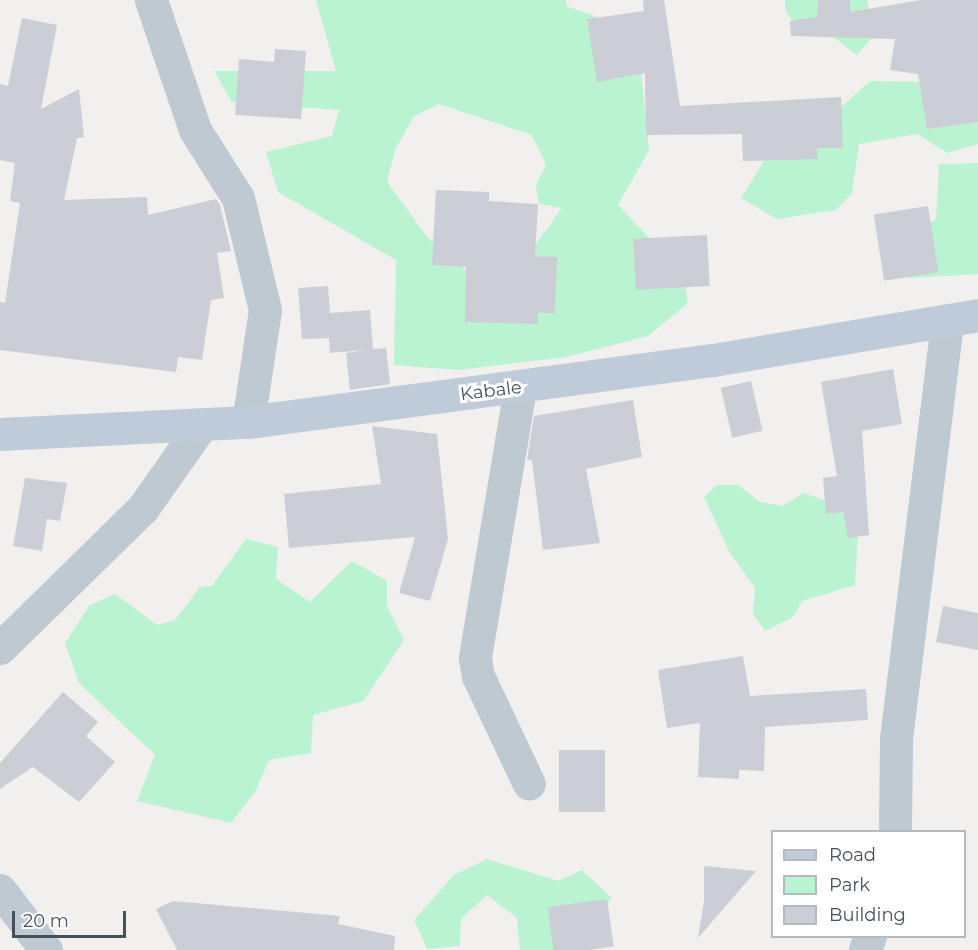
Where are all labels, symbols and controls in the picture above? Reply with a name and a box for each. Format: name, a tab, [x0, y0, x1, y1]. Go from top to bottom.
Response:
street label: Kabale	[459, 377, 523, 405]
legend	[771, 830, 966, 938]
text: Road	[829, 844, 876, 866]
text: Park	[829, 874, 870, 896]
scale bar	[15, 899, 129, 937]
text: Building	[829, 904, 906, 926]
text: 20 m	[23, 910, 69, 932]

